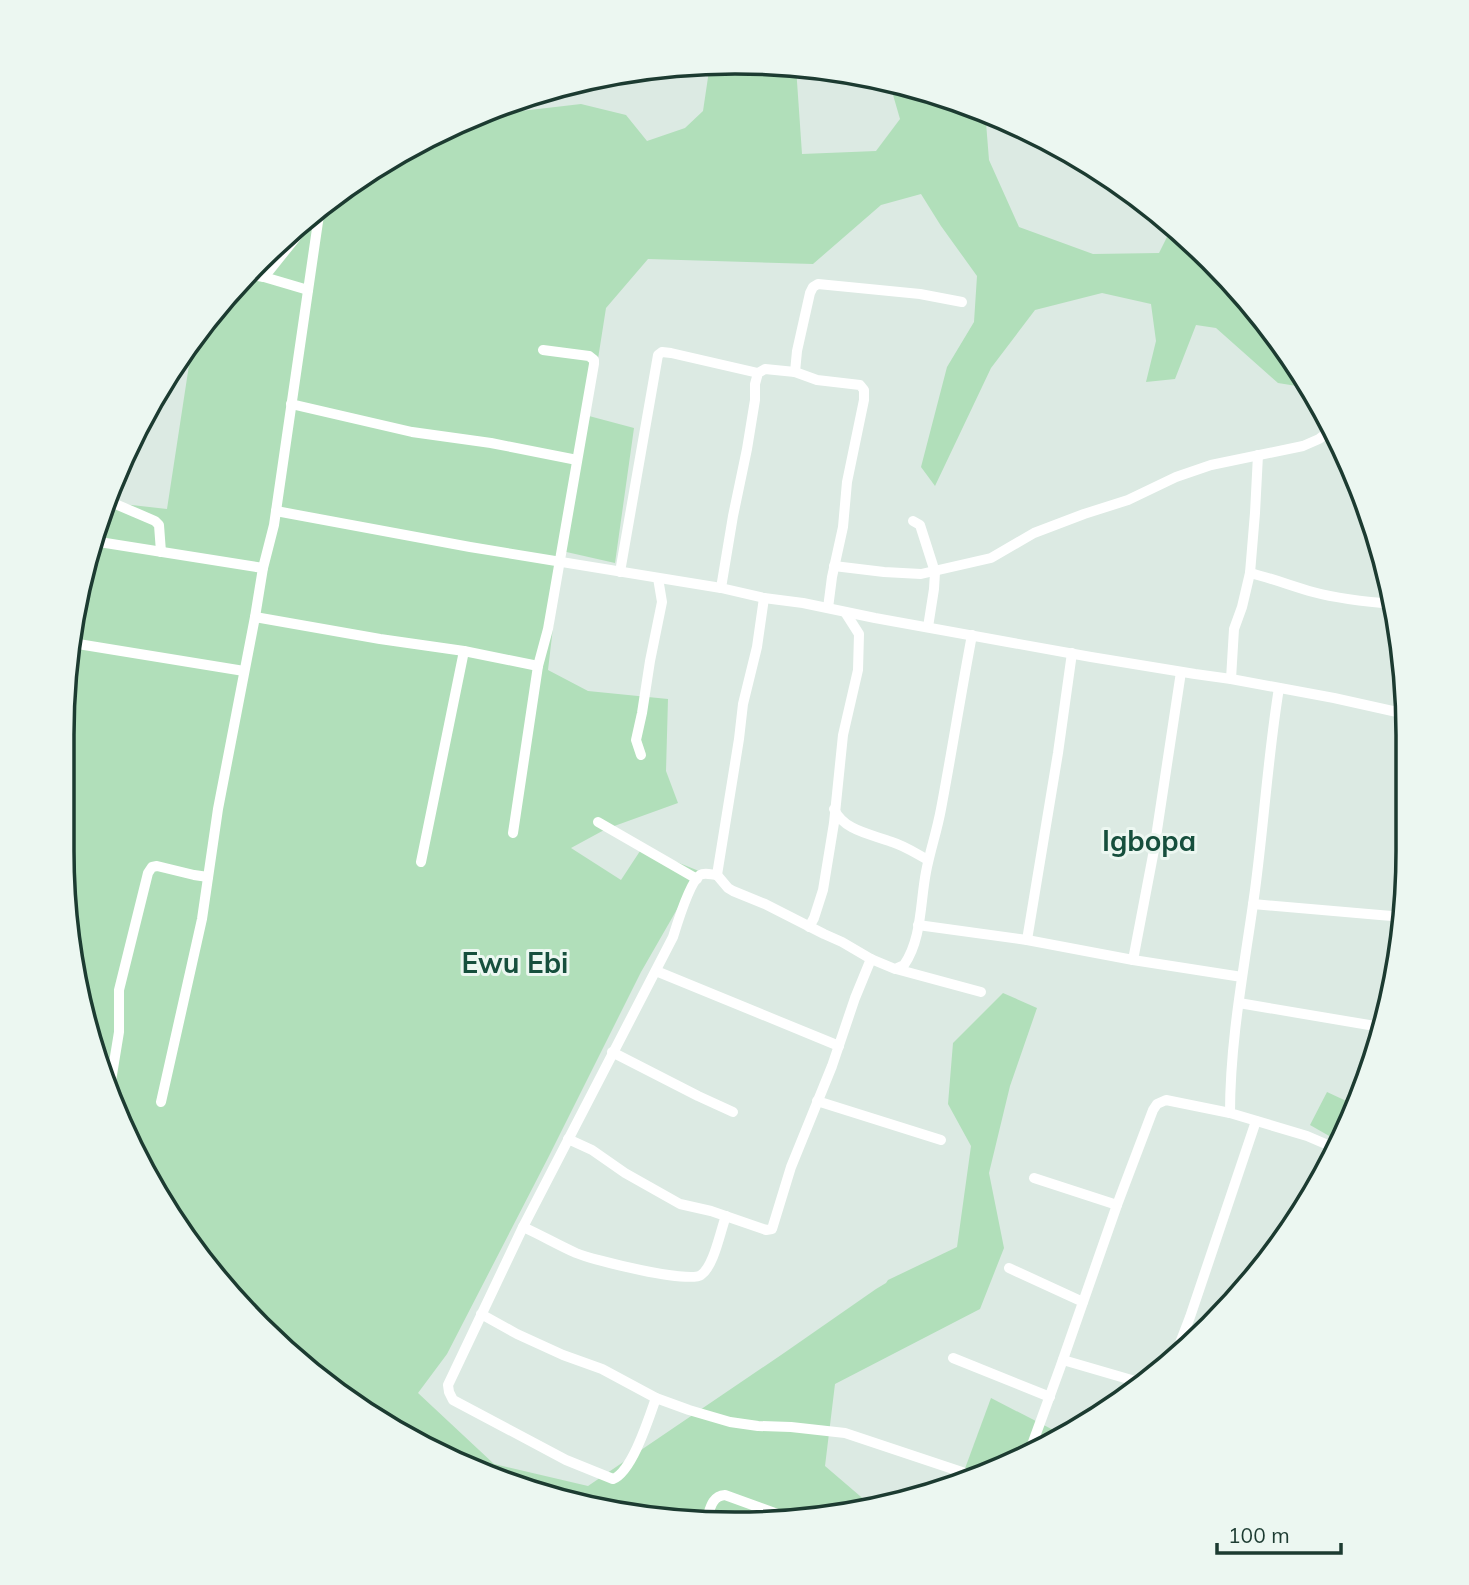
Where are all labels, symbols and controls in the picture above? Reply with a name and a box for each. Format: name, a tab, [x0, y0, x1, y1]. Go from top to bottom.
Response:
district label: Igbopa	[1102, 823, 1196, 858]
district label: Ewu Ebi	[462, 945, 568, 980]
scale bar	[1217, 1512, 1341, 1556]
text: 100 m	[1228, 1522, 1290, 1548]

